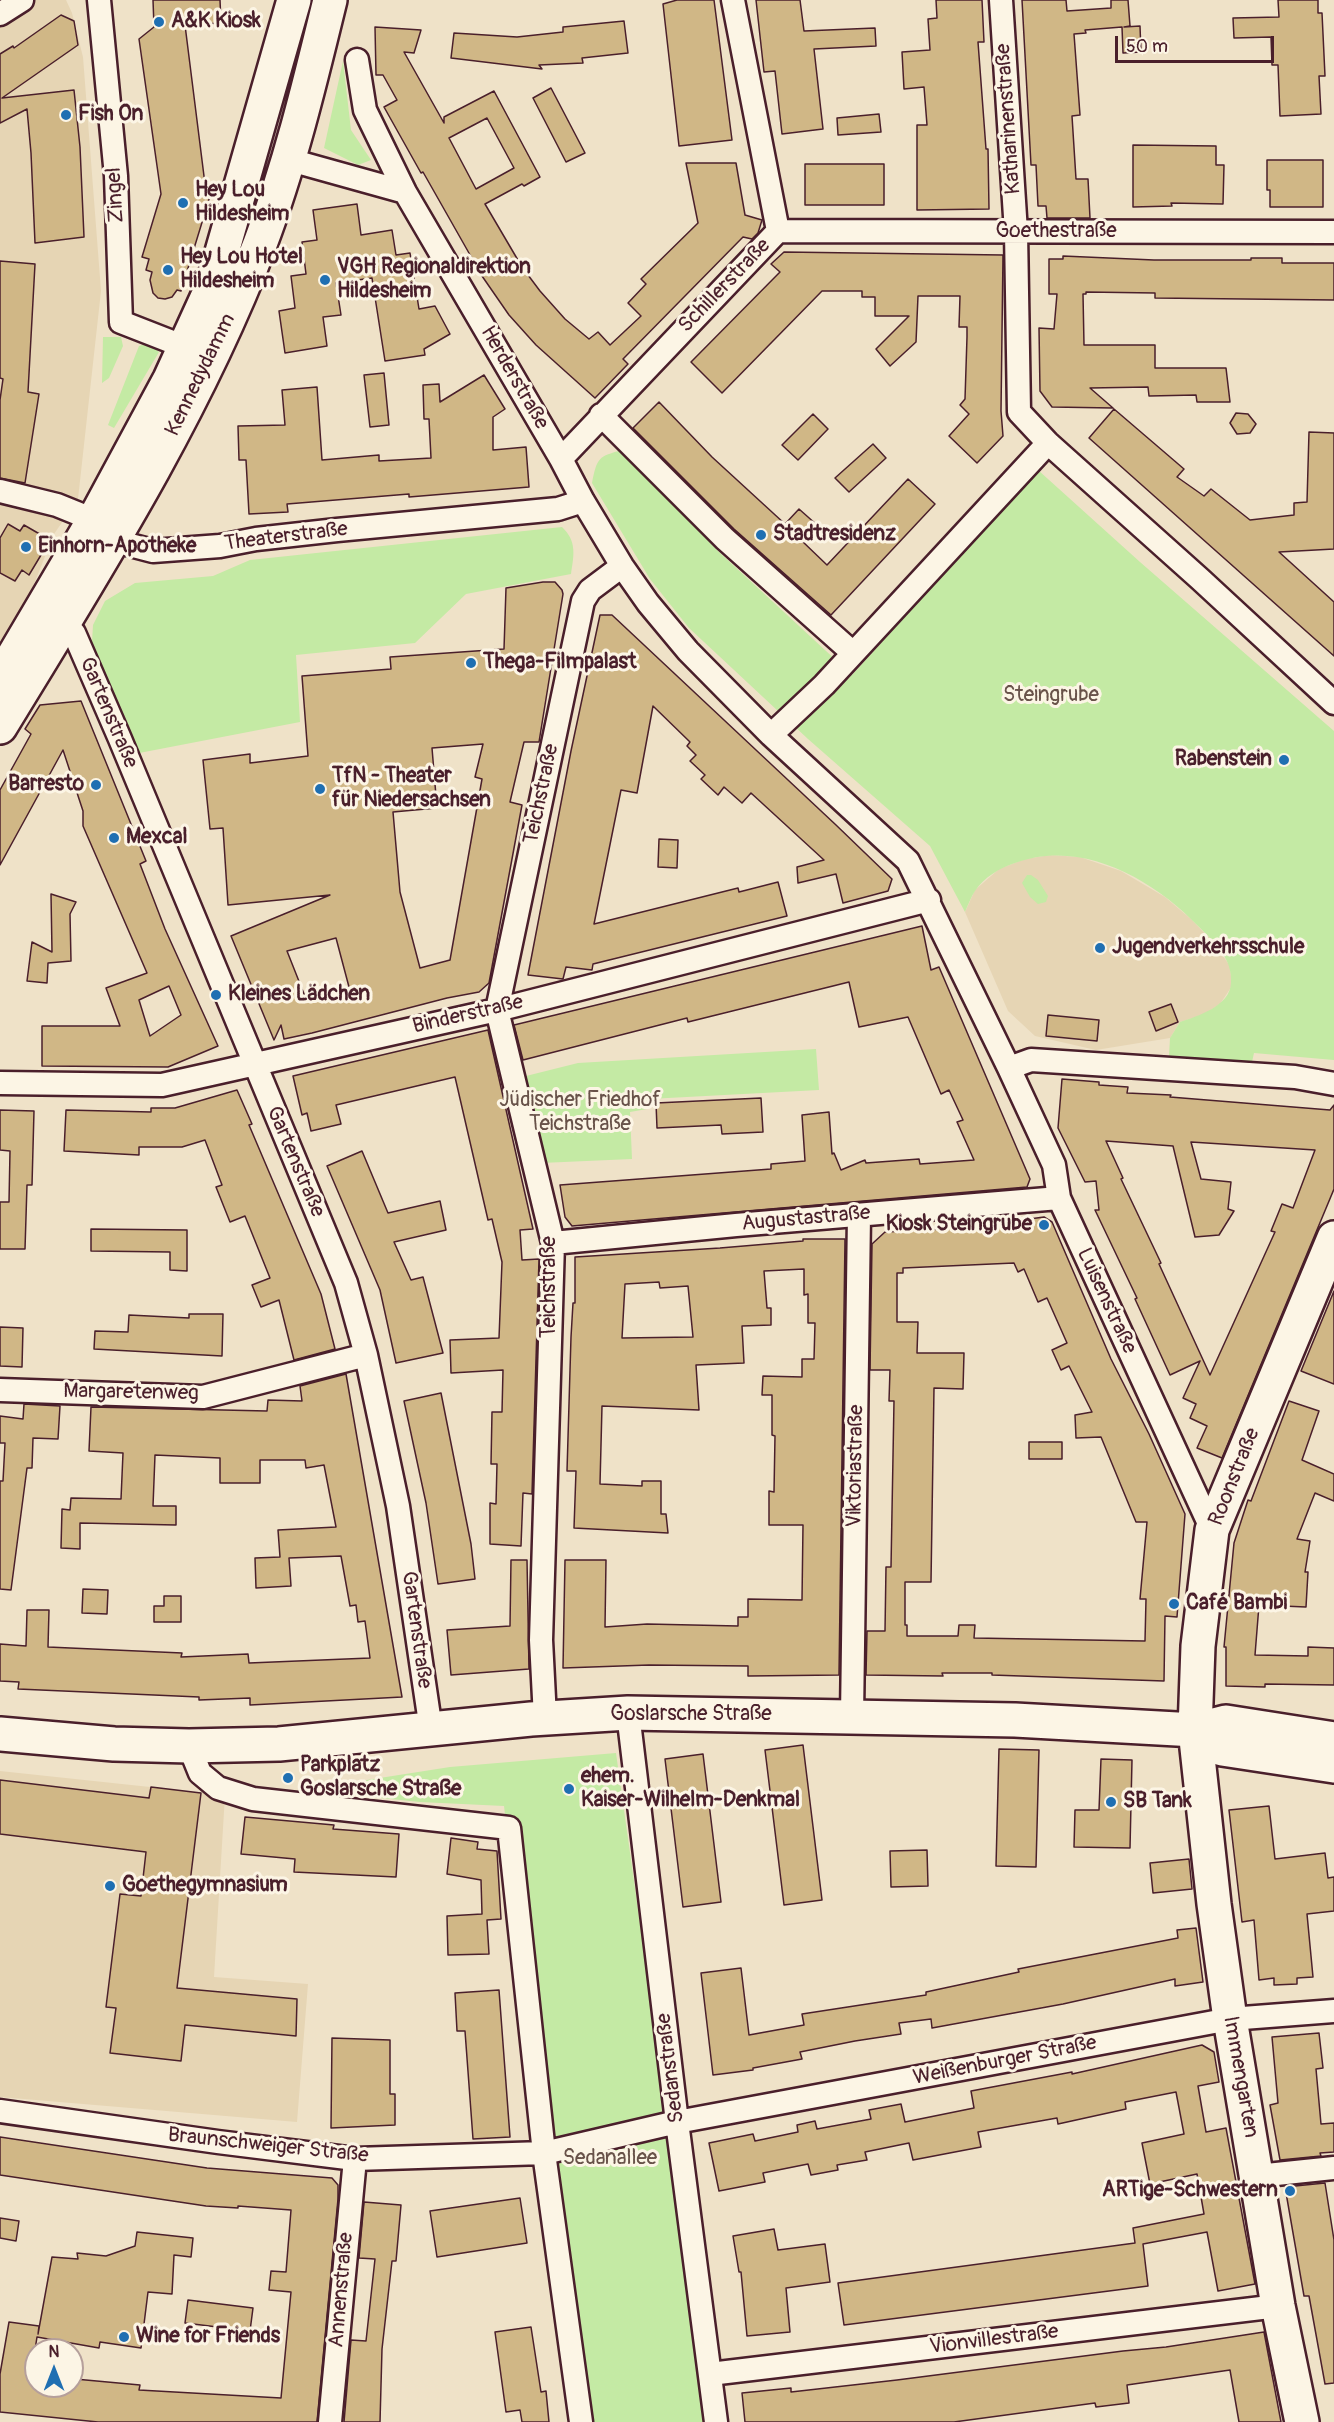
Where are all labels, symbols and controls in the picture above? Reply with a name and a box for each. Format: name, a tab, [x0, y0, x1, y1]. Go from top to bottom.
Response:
place label: A&K Kiosk	[171, 9, 261, 35]
marker: A&K Kiosk	[152, 15, 166, 29]
scale bar	[1118, 24, 1277, 62]
text: 50 m	[1126, 35, 1168, 58]
street label: Katharinenstraße	[991, 43, 1027, 195]
place label: Fish On	[78, 102, 143, 128]
marker: Fish On	[59, 108, 73, 122]
street label: Zingel	[102, 167, 130, 223]
place label: Hey Lou Hildesheim	[195, 178, 289, 228]
marker: Hey Lou Hildesheim	[176, 196, 190, 210]
street label: Goethestraße	[995, 219, 1117, 245]
street label: Schillerstraße	[674, 234, 776, 338]
place label: Hey Lou Hotel Hildesheim	[180, 245, 303, 295]
place label: VGH Regionaldirektion Hildesheim	[337, 255, 531, 305]
marker: Hey Lou Hotel Hildesheim	[161, 263, 175, 277]
marker: VGH Regionaldirektion Hildesheim	[318, 273, 332, 287]
street label: Kennedydamm	[160, 310, 242, 440]
street label: Herderstraße	[474, 322, 554, 434]
street label: Theaterstraße	[223, 517, 349, 557]
place label: Stadtresidenz	[773, 522, 896, 548]
marker: Stadtresidenz	[754, 528, 768, 542]
place label: Einhorn-Apotheke	[38, 534, 196, 560]
marker: Einhorn-Apotheke	[19, 540, 33, 554]
place label: Thega-Filmpalast	[483, 650, 636, 676]
street label: Gartenstraße	[73, 654, 143, 772]
marker: Thega-Filmpalast	[464, 656, 478, 670]
park label: Steingrube	[1003, 683, 1099, 709]
street label: Teichstraße	[519, 742, 565, 846]
place label: Rabenstein	[1175, 747, 1272, 773]
marker: Rabenstein	[1277, 753, 1291, 767]
place label: TfN - Theater für Niedersachsen	[332, 764, 491, 814]
place label: Barresto	[8, 772, 84, 798]
marker: Barresto	[89, 778, 103, 792]
marker: TfN - Theater für Niedersachsen	[313, 782, 327, 796]
place label: Mexcal	[126, 825, 187, 851]
marker: Mexcal	[107, 831, 121, 845]
place label: Jugendverkehrsschule	[1112, 935, 1304, 961]
marker: Jugendverkehrsschule	[1093, 941, 1107, 955]
place label: Kleines Lädchen	[228, 982, 370, 1008]
marker: Kleines Lädchen	[209, 988, 223, 1002]
street label: Binderstraße	[410, 990, 526, 1040]
park label: Jüdischer Friedhof Teichstraße	[499, 1088, 661, 1138]
street label: Gartenstraße	[260, 1103, 330, 1221]
street label: Augustastraße	[741, 1201, 871, 1237]
place label: Kiosk Steingrube	[886, 1212, 1032, 1238]
marker: Kiosk Steingrube	[1037, 1218, 1051, 1232]
street label: Teichstraße	[537, 1236, 563, 1338]
street label: Luisenstraße	[1071, 1244, 1141, 1358]
street label: Margaretenweg	[63, 1379, 199, 1407]
street label: Viktoriastraße	[842, 1404, 870, 1528]
street label: Roonstraße	[1204, 1425, 1266, 1529]
street label: Gartenstraße	[395, 1570, 437, 1690]
place label: Café Bambi	[1186, 1591, 1287, 1617]
marker: Café Bambi	[1167, 1597, 1181, 1611]
street label: Goslarsche Straße	[610, 1702, 772, 1728]
place label: Parkplatz Goslarsche Straße	[300, 1753, 461, 1803]
place label: ehem. Kaiser-Wilhelm-Denkmal	[581, 1764, 800, 1814]
marker: Parkplatz Goslarsche Straße	[281, 1771, 295, 1785]
marker: ehem. Kaiser-Wilhelm-Denkmal	[562, 1782, 576, 1796]
place label: SB Tank	[1123, 1789, 1192, 1815]
marker: SB Tank	[1104, 1795, 1118, 1809]
place label: Goethegymnasium	[122, 1873, 288, 1899]
marker: Goethegymnasium	[103, 1879, 117, 1893]
street label: Sedanstraße	[652, 2012, 690, 2124]
street label: Immengarten	[1217, 2014, 1263, 2140]
street label: Weißenburger Straße	[911, 2031, 1099, 2091]
street label: Braunschweiger Straße	[166, 2123, 370, 2169]
park label: Sedanallee	[563, 2146, 657, 2172]
place label: ARTige-Schwestern	[1102, 2178, 1278, 2204]
marker: ARTige-Schwestern	[1283, 2184, 1297, 2198]
street label: Annenstraße	[324, 2231, 360, 2349]
street label: Vionvillestraße	[928, 2320, 1060, 2360]
place label: Wine for Friends	[136, 2324, 280, 2350]
marker: Wine for Friends	[117, 2330, 131, 2344]
north arrow	[24, 2338, 84, 2398]
text: N	[49, 2342, 59, 2362]

